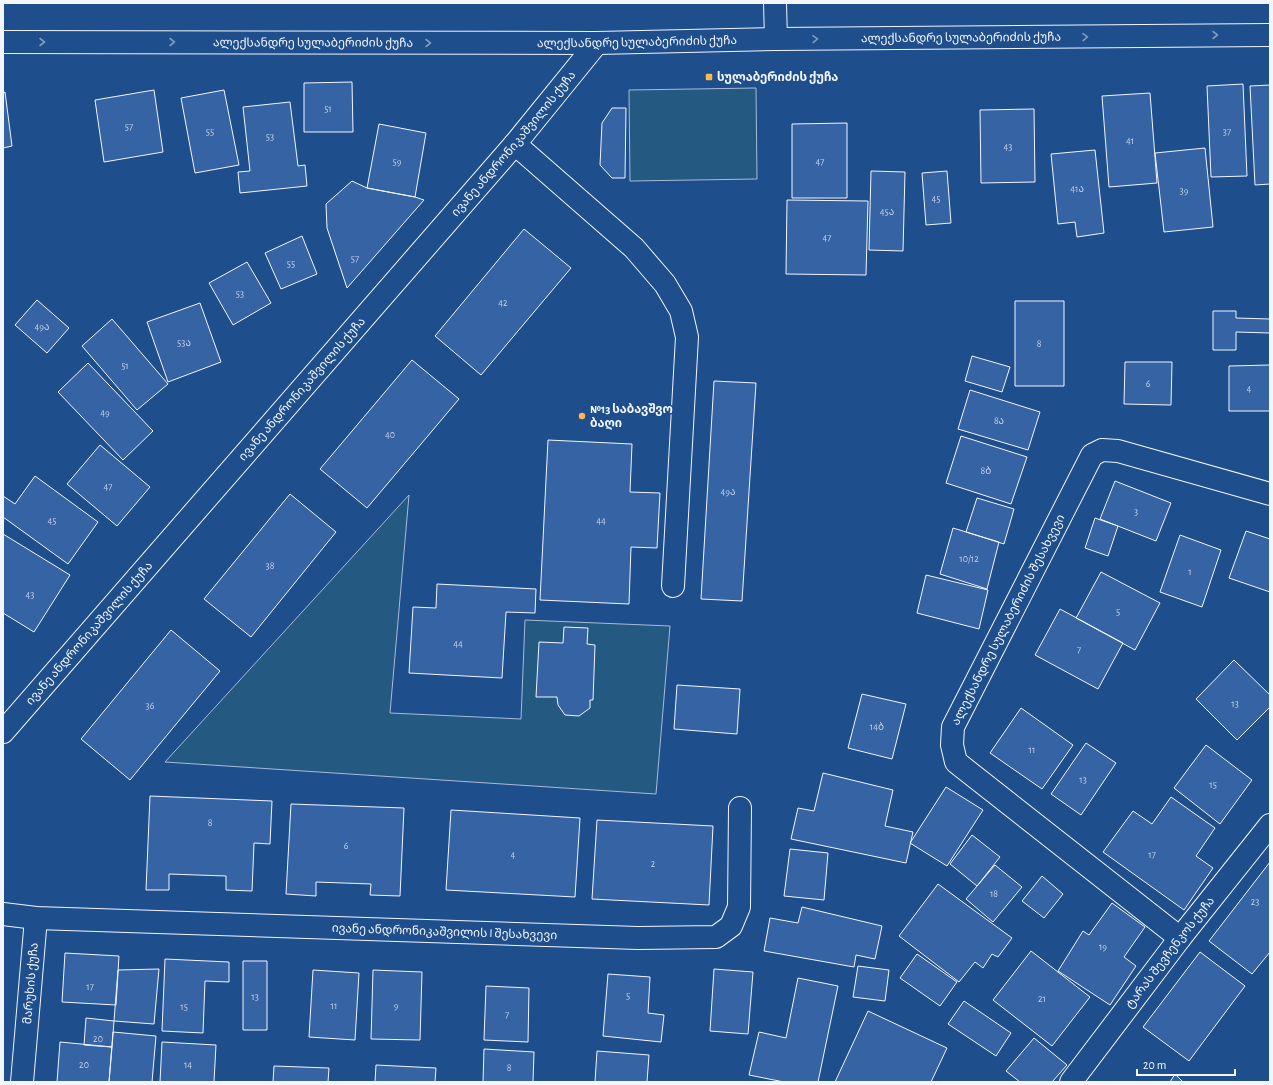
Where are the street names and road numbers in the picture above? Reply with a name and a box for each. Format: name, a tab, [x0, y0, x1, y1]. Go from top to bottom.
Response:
street label: ალექსანდრე სულაბერიძის ქუჩა	[861, 31, 1061, 46]
street label: ალექსანდრე სულაბერიძის ქუჩა	[537, 34, 737, 51]
street label: ალექსანდრე სულაბერიძის ქუჩა	[213, 36, 413, 51]
street label: ივანე ანდრონიკაშვილის ქუჩა	[449, 69, 578, 218]
street label: ივანე ანდრონიკაშვილის ქუჩა	[236, 315, 367, 463]
street label: ალექსანდრე სულაბერიძის შესახვევი	[949, 512, 1067, 727]
street label: ივანე ანდრონიკაშვილის ქუჩა	[24, 559, 154, 707]
street label: ტარას შევჩენკოს ქუჩა	[1123, 894, 1217, 1011]
street label: ივანე ანდრონიკაშვილის I შესახვევი	[332, 922, 558, 942]
street label: მარუხის ქუჩა	[21, 942, 40, 1025]

